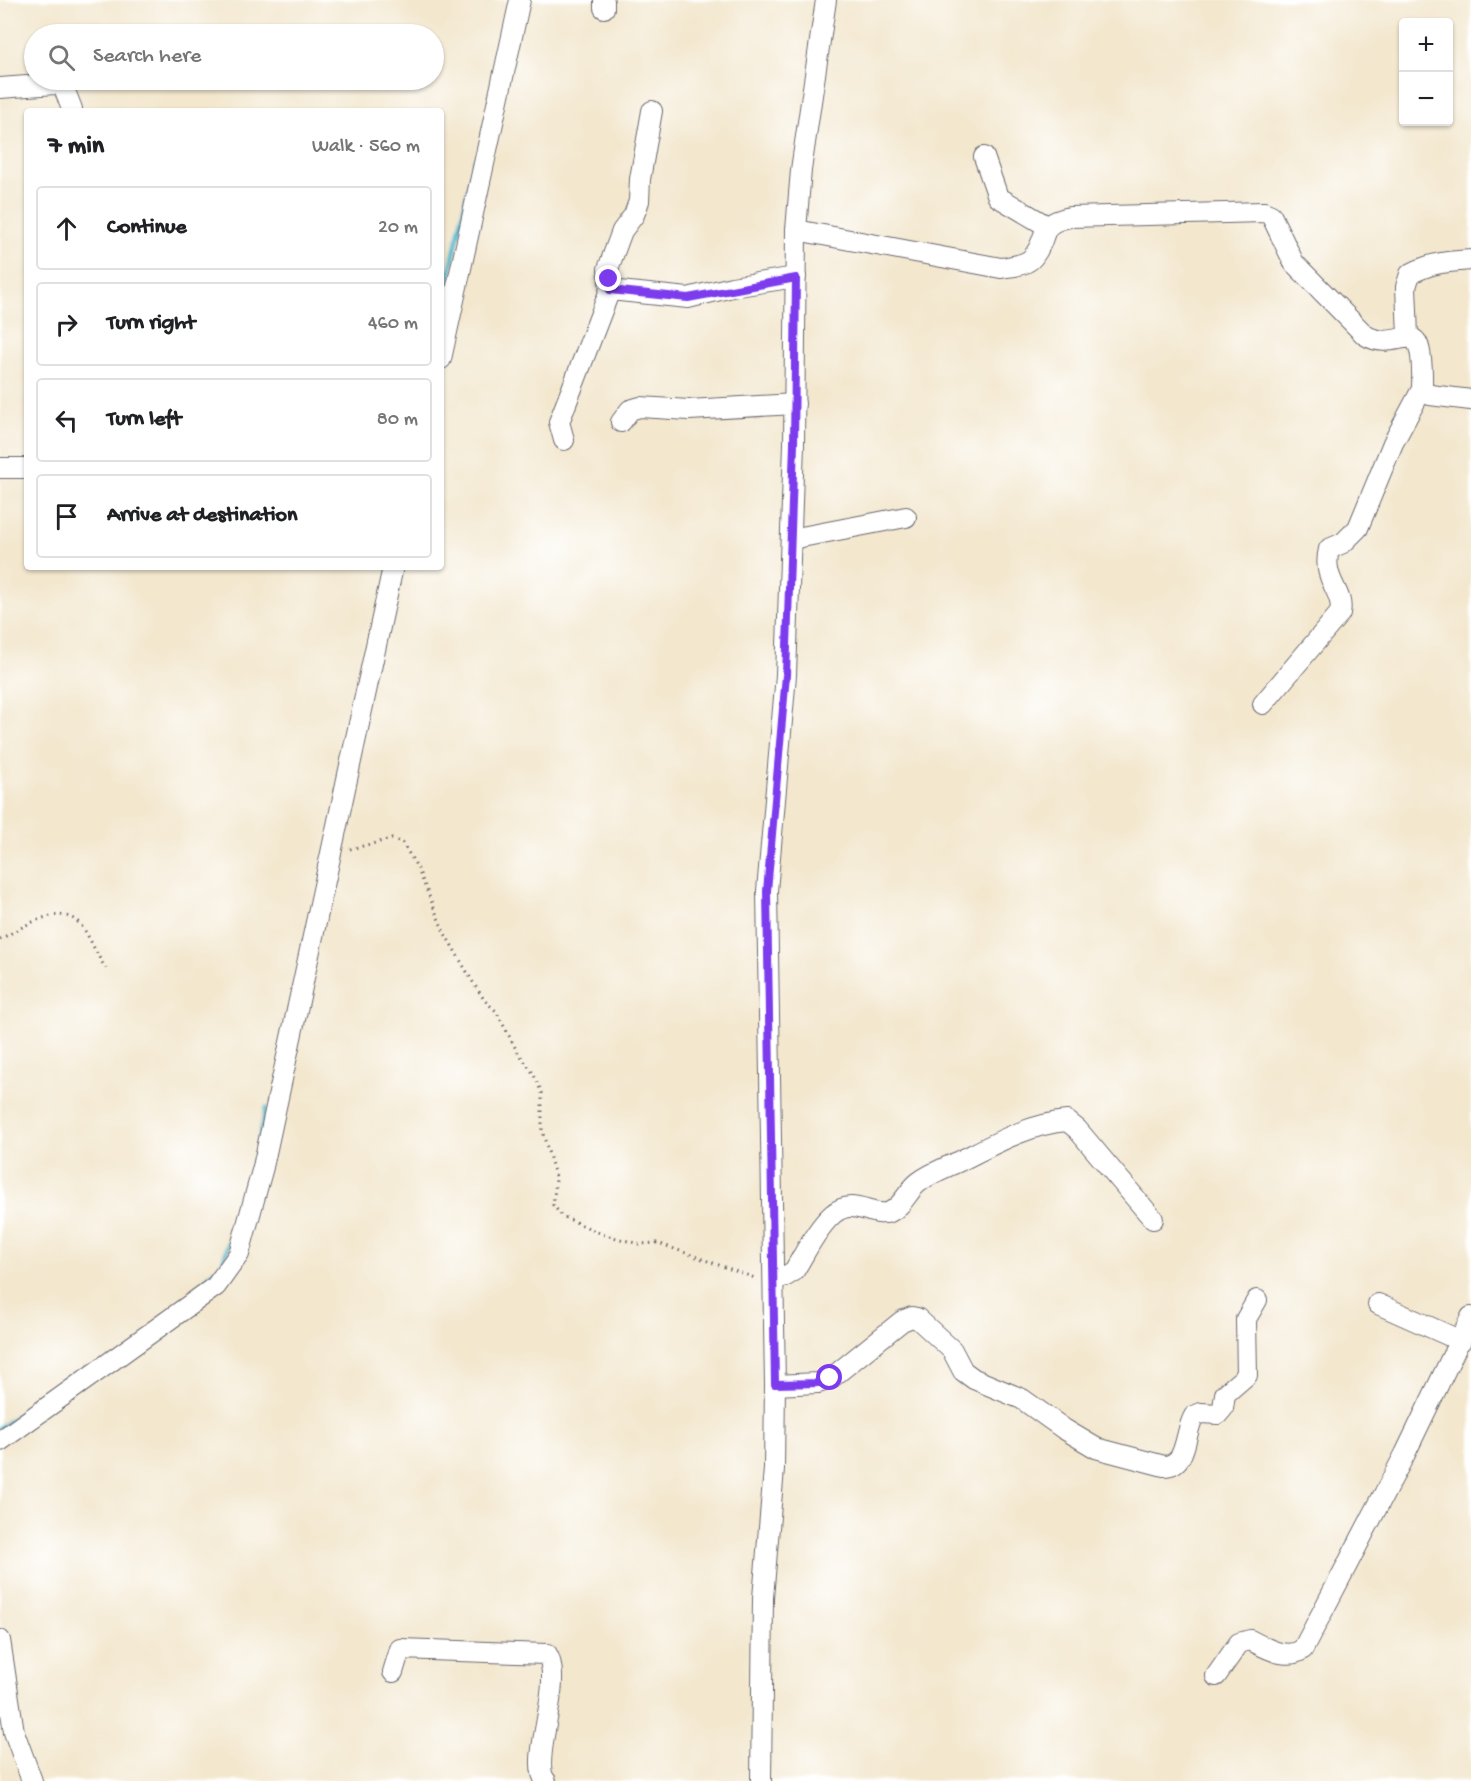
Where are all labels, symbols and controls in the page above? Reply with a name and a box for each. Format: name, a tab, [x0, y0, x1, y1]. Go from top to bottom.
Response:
map controls	[1399, 18, 1453, 126]
button: +	[1399, 18, 1453, 72]
search box	[24, 24, 444, 90]
icon: search	[45, 41, 78, 74]
text: Search here	[93, 44, 201, 70]
button: −	[1399, 72, 1453, 126]
text: 7 min	[48, 132, 104, 163]
text: Walk · 560 m	[312, 136, 420, 159]
icon: ahead	[50, 212, 83, 245]
text: Continue	[107, 215, 187, 241]
text: 20 m	[378, 217, 418, 240]
route end	[595, 265, 621, 291]
icon: right	[50, 308, 83, 341]
text: Turn right	[107, 311, 195, 337]
text: 460 m	[368, 313, 418, 336]
icon: left	[50, 404, 83, 437]
text: Turn left	[107, 407, 181, 433]
text: 80 m	[377, 409, 418, 432]
icon: arrive	[50, 500, 83, 533]
text: Arrive at destination	[107, 503, 297, 529]
route start	[816, 1364, 842, 1390]

